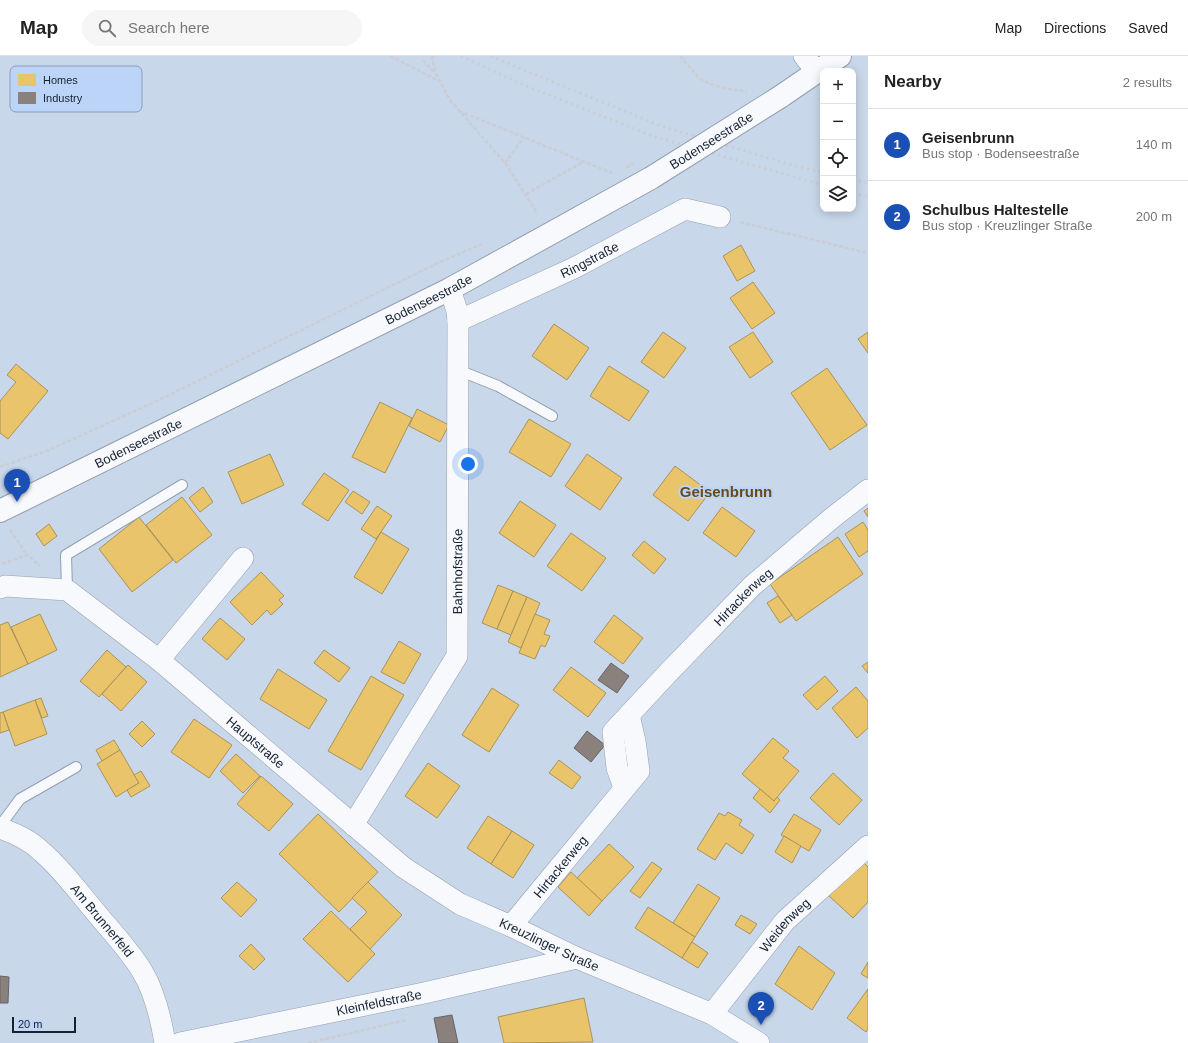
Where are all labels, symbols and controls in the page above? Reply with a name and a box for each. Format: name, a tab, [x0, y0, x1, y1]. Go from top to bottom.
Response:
search box	[82, 10, 362, 46]
text: Map	[20, 17, 58, 38]
icon: search	[96, 17, 118, 39]
text: Search here	[128, 19, 210, 36]
text: Map	[995, 20, 1022, 36]
text: Directions	[1044, 20, 1106, 36]
text: Saved	[1128, 20, 1168, 36]
legend	[10, 66, 142, 112]
map controls	[820, 68, 856, 212]
button: +	[820, 68, 856, 104]
text: Nearby	[884, 72, 942, 91]
text: Homes	[43, 74, 78, 86]
text: 2 results	[1123, 75, 1172, 90]
text: Industry	[43, 92, 83, 104]
button: −	[820, 104, 856, 140]
street label: Bodenseestraße	[667, 109, 756, 172]
text: Geisenbrunn	[922, 129, 1015, 146]
text: 1	[893, 137, 901, 152]
text: 140 m	[1136, 137, 1172, 152]
button: locate	[820, 140, 856, 176]
text: Bus stop · Bodenseestraße	[922, 146, 1080, 161]
button: layers	[820, 176, 856, 212]
text: Schulbus Haltestelle	[922, 201, 1069, 218]
text: 2	[893, 209, 901, 224]
text: 200 m	[1136, 209, 1172, 224]
text: Bus stop · Kreuzlinger Straße	[922, 218, 1093, 233]
street label: Ringstraße	[558, 239, 621, 281]
street label: Bodenseestraße	[383, 271, 475, 328]
street label: Bodenseestraße	[92, 415, 184, 471]
your location	[458, 454, 478, 474]
pin: 1	[4, 469, 30, 502]
district label: Geisenbrunn	[680, 483, 772, 500]
street label: Bahnhofstraße	[450, 529, 465, 614]
street label: Hirtackerweg	[711, 565, 775, 629]
street label: Hauptstraße	[223, 714, 288, 771]
street label: Hirtackerweg	[530, 833, 590, 901]
street label: Am Brunnerfeld	[68, 881, 137, 960]
street label: Weidenweg	[757, 895, 813, 955]
street label: Kreuzlinger Straße	[497, 915, 601, 974]
street label: Kleinfeldstraße	[335, 987, 423, 1019]
pin: 2	[748, 992, 774, 1025]
scale bar	[12, 1015, 76, 1034]
text: 20 m	[18, 1018, 42, 1030]

